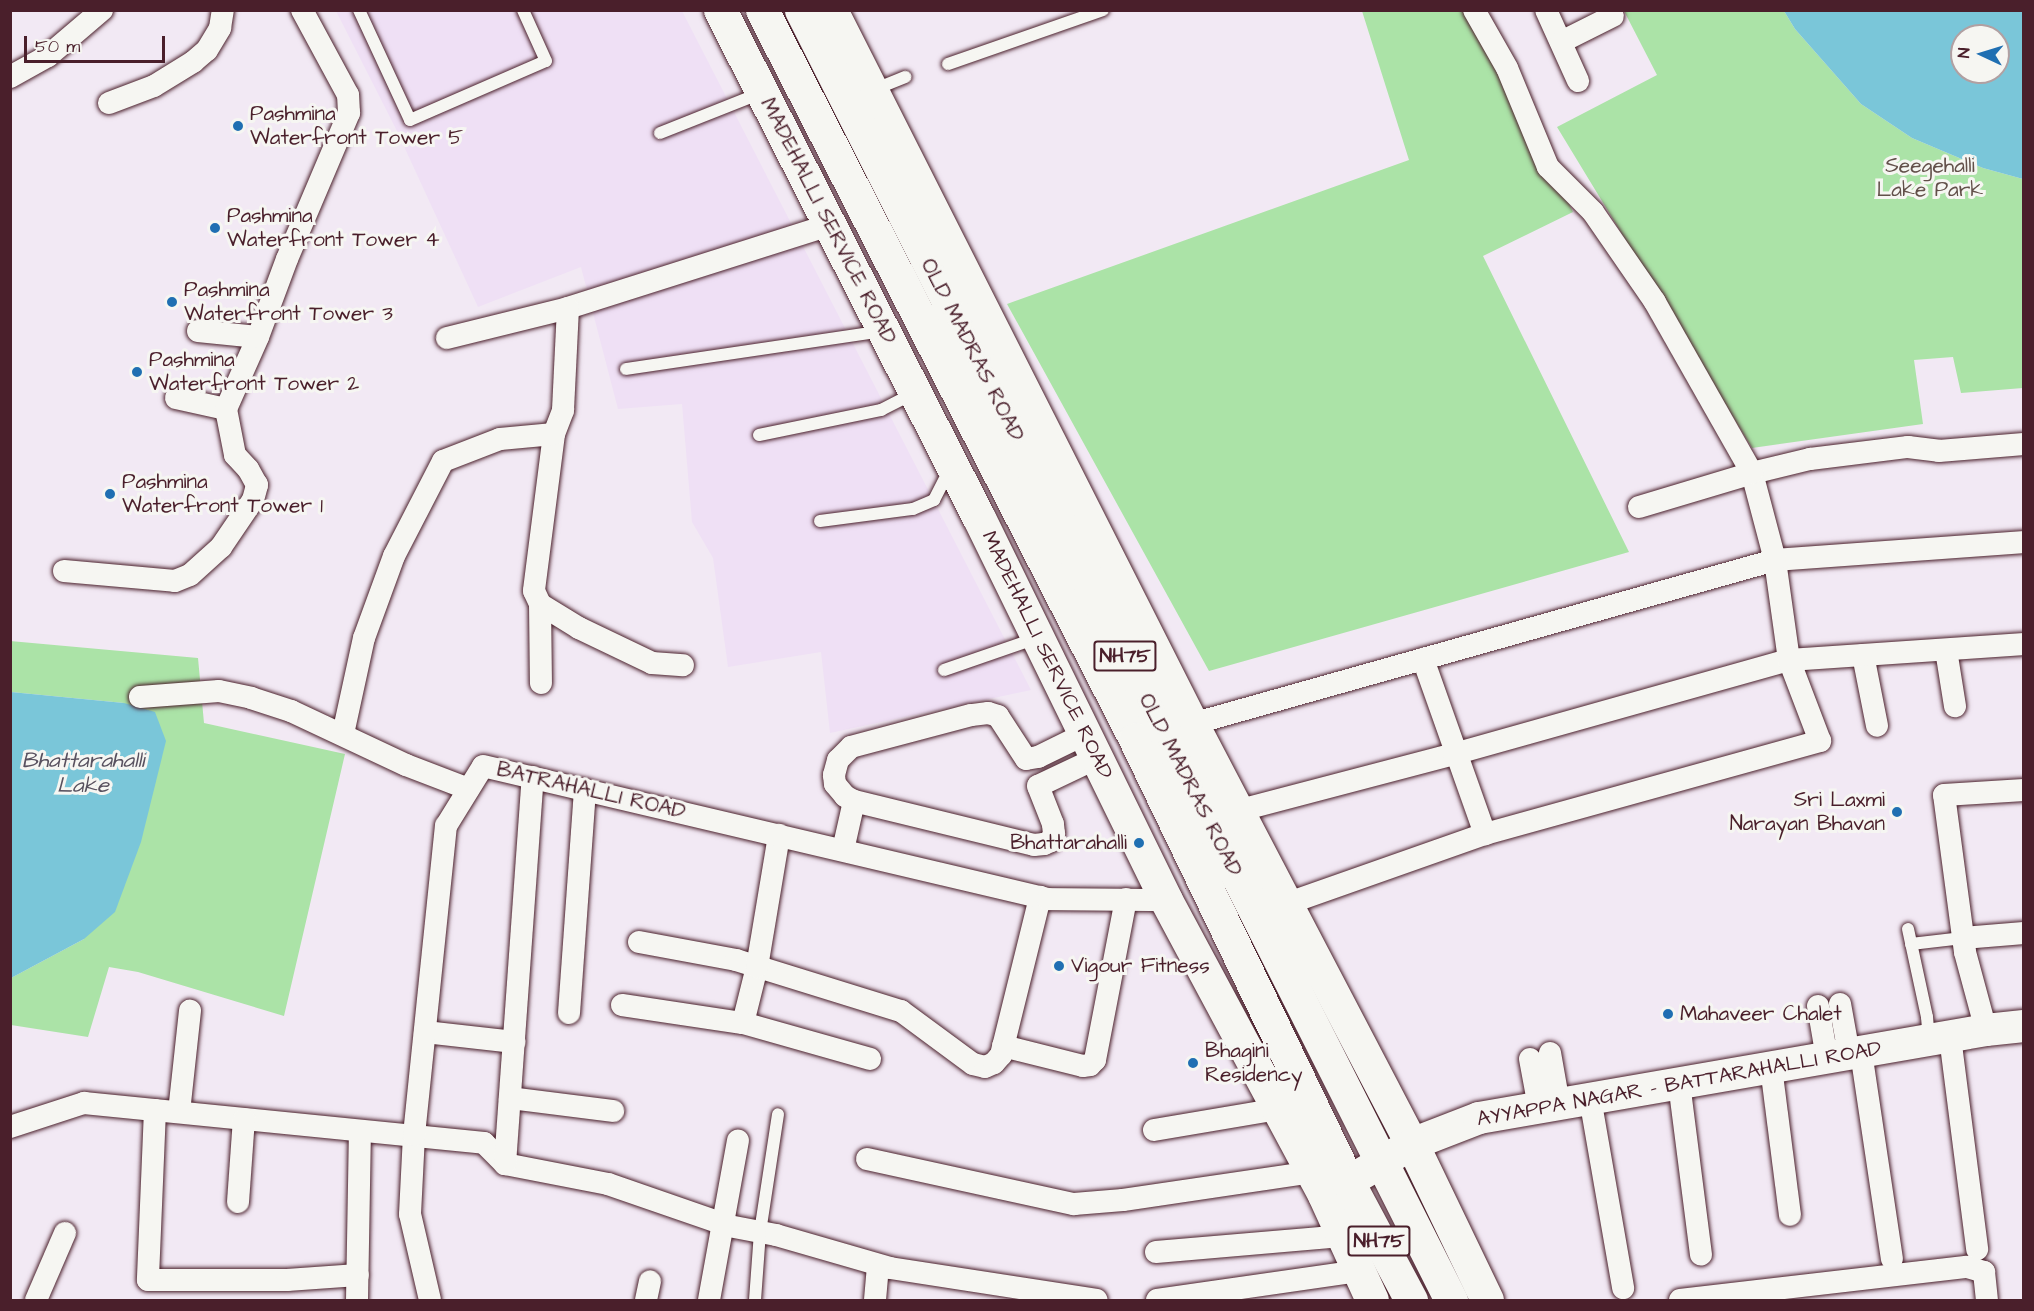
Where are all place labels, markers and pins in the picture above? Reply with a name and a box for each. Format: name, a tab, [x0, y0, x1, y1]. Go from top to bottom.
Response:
place label: Pashmina Waterfront Tower 5	[250, 101, 463, 151]
marker: Pashmina Waterfront Tower 5	[231, 119, 245, 133]
place label: Pashmina Waterfront Tower 4	[227, 203, 440, 253]
marker: Pashmina Waterfront Tower 4	[208, 221, 222, 235]
place label: Pashmina Waterfront Tower 3	[184, 277, 393, 327]
marker: Pashmina Waterfront Tower 3	[165, 295, 179, 309]
place label: Pashmina Waterfront Tower 2	[149, 347, 359, 397]
marker: Pashmina Waterfront Tower 2	[130, 365, 144, 379]
place label: Pashmina Waterfront Tower 1	[122, 469, 323, 519]
marker: Pashmina Waterfront Tower 1	[103, 487, 117, 501]
place label: Sri Laxmi Narayan Bhavan	[1730, 787, 1885, 837]
marker: Sri Laxmi Narayan Bhavan	[1890, 805, 1904, 819]
place label: Bhattarahalli	[1010, 830, 1127, 856]
marker: Bhattarahalli	[1132, 836, 1146, 850]
place label: Vigour Fitness	[1071, 953, 1210, 979]
marker: Vigour Fitness	[1052, 959, 1066, 973]
place label: Mahaveer Chalet	[1680, 1001, 1842, 1027]
marker: Mahaveer Chalet	[1661, 1007, 1675, 1021]
place label: Bhagini Residency	[1205, 1038, 1302, 1088]
marker: Bhagini Residency	[1186, 1056, 1200, 1070]

